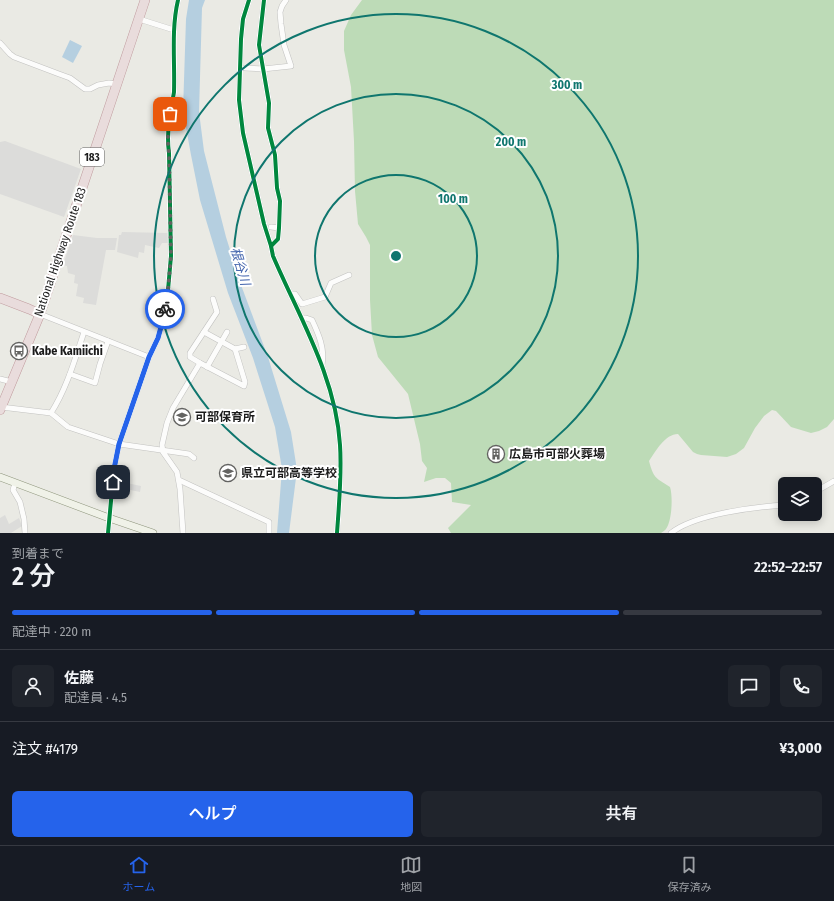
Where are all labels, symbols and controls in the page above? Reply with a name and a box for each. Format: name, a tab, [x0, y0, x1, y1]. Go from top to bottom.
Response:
text: 300 m	[551, 78, 582, 92]
pin	[153, 97, 187, 131]
icon: bag	[159, 103, 181, 125]
text: 200 m	[495, 135, 526, 149]
road number: 183	[80, 148, 104, 166]
street label: National Highway Route 183	[31, 185, 89, 319]
text: 100 m	[438, 192, 468, 206]
water label: 根谷川	[228, 245, 254, 289]
centre of rings	[389, 249, 403, 263]
courier	[145, 289, 185, 329]
icon: bike	[154, 298, 176, 320]
bus stop icon: Kabe Kamiichi	[9, 341, 29, 361]
place label: Kabe Kamiichi	[32, 344, 103, 358]
school or university icon: 可部保育所	[172, 407, 192, 427]
place label: 可部保育所	[195, 410, 255, 424]
building icon: 広島市可部火葬場	[486, 444, 506, 464]
place label: 広島市可部火葬場	[509, 447, 605, 461]
school or university icon: 県立可部高等学校	[218, 463, 238, 483]
pin	[96, 465, 130, 499]
place label: 県立可部高等学校	[241, 466, 337, 480]
icon: home	[102, 471, 124, 493]
map controls	[778, 477, 822, 521]
button: layers	[778, 477, 822, 521]
text: 到着まで	[12, 546, 64, 561]
text: 22:52–22:57	[754, 558, 822, 576]
text: 2 分	[12, 561, 56, 592]
text: 配達中 · 220 m	[12, 624, 91, 639]
button: person	[12, 665, 54, 707]
button: chat	[728, 665, 770, 707]
button: phone	[780, 665, 822, 707]
text: 佐藤	[64, 669, 94, 687]
text: 配達員 · 4.5	[64, 690, 127, 705]
text: ¥3,000	[780, 739, 822, 757]
text: 注文 #4179	[12, 740, 78, 758]
button: ヘルプ	[12, 791, 413, 837]
button: 共有	[421, 791, 822, 837]
tab: ホーム	[123, 854, 155, 894]
tab: 地図	[400, 854, 422, 894]
tab: 保存済み	[667, 854, 711, 894]

